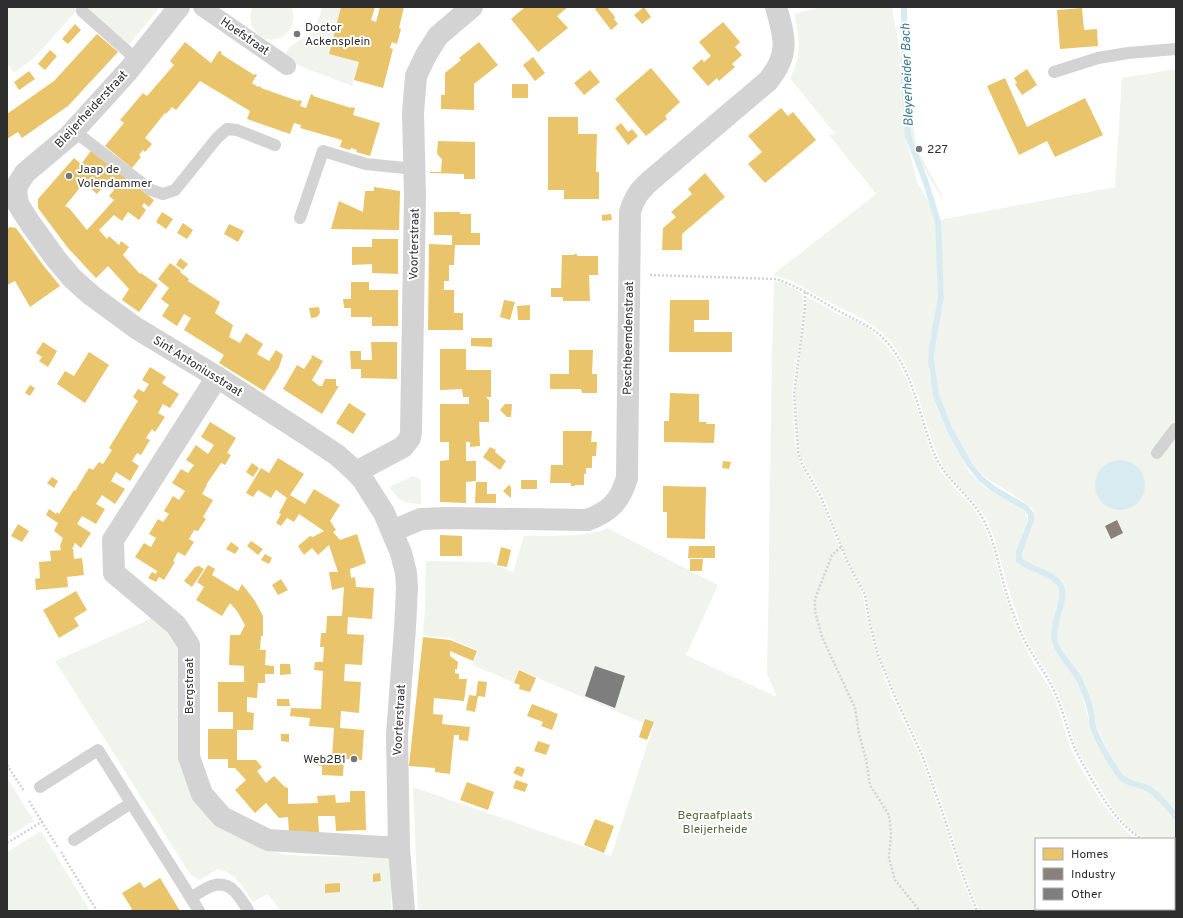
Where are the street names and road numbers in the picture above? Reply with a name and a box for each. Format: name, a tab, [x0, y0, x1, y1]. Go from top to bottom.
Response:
street label: Hoefstraat	[217, 14, 272, 60]
street label: Bleijerheiderstraat	[52, 67, 132, 152]
street label: Voorterstraat	[406, 208, 424, 280]
street label: Peschbeemdenstraat	[620, 281, 638, 395]
street label: Sint Antoniusstraat	[150, 333, 245, 401]
street label: Bergstraat	[182, 658, 198, 714]
street label: Voorterstraat	[390, 684, 410, 756]

